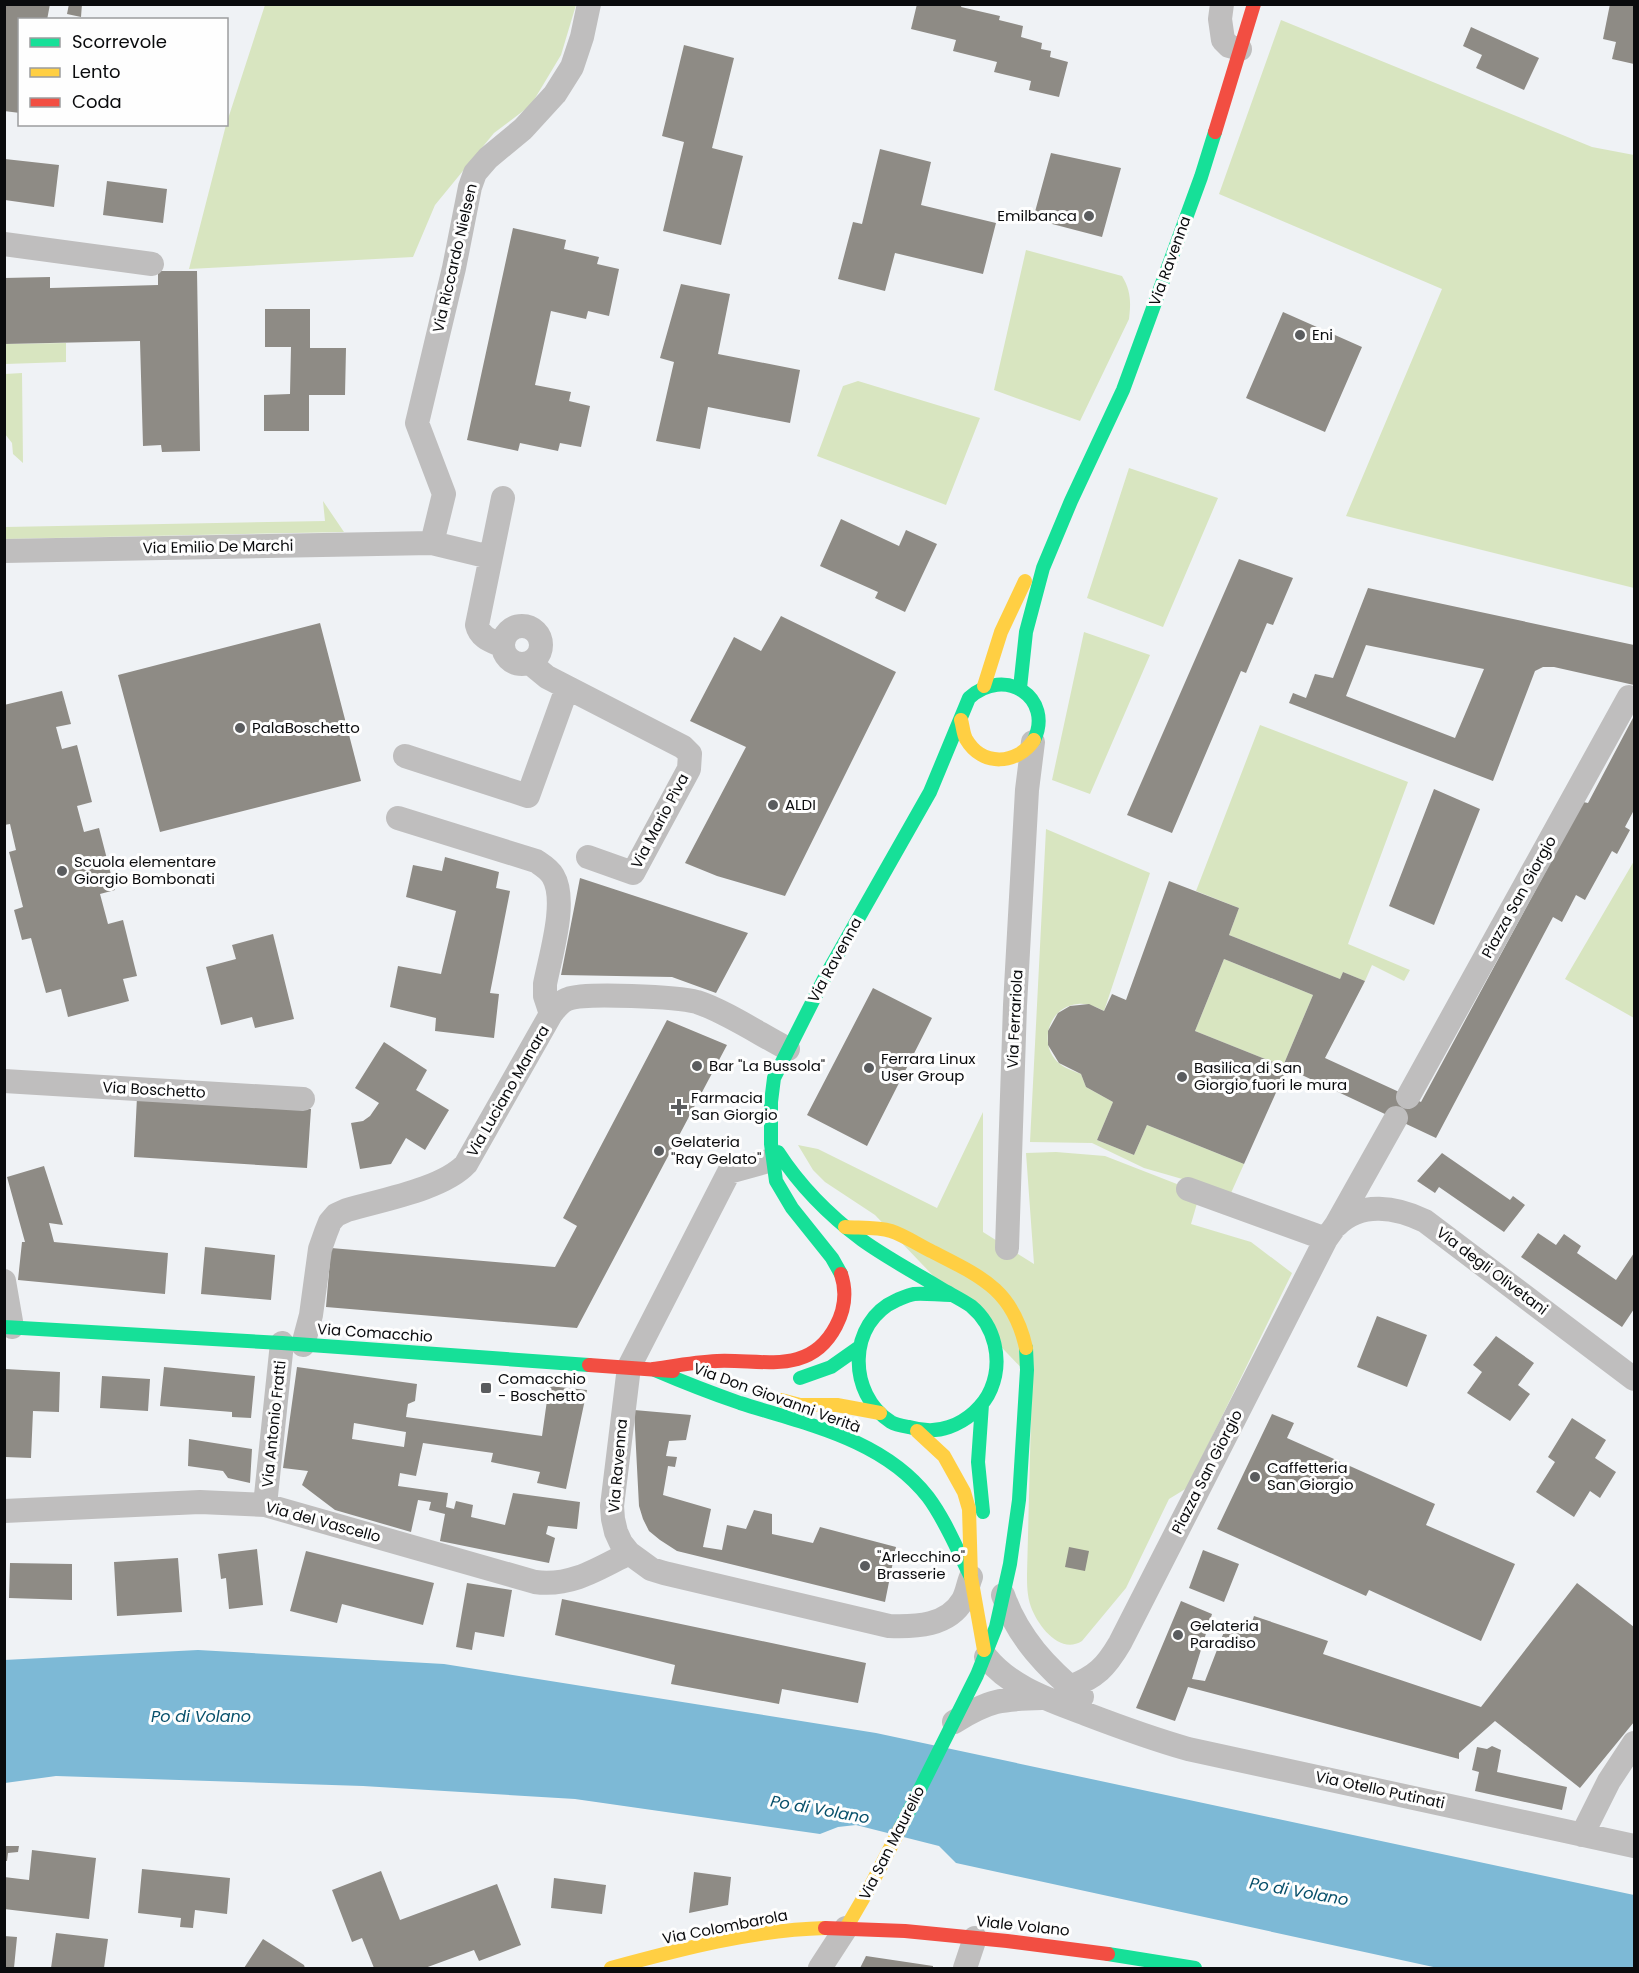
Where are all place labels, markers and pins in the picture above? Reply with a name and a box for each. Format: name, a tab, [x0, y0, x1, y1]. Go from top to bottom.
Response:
place label: Emilbanca	[997, 205, 1077, 226]
marker: Emilbanca	[1082, 209, 1096, 223]
place label: Eni	[1312, 324, 1333, 345]
marker: Eni	[1293, 328, 1307, 342]
place label: PalaBoschetto	[252, 717, 360, 738]
marker: PalaBoschetto	[233, 721, 247, 735]
place label: ALDI	[785, 794, 816, 815]
marker: ALDI	[766, 798, 780, 812]
place label: Scuola elementare Giorgio Bombonati	[74, 851, 216, 889]
marker: Scuola elementare Giorgio Bombonati	[55, 864, 69, 878]
place label: Ferrara Linux User Group	[881, 1048, 976, 1086]
place label: Bar "La Bussola"	[709, 1055, 825, 1076]
place label: Basilica di San Giorgio fuori le mura	[1194, 1057, 1347, 1095]
marker: Bar "La Bussola"	[690, 1059, 704, 1073]
marker: Ferrara Linux User Group	[862, 1061, 876, 1075]
marker: Basilica di San Giorgio fuori le mura	[1175, 1070, 1189, 1084]
place label: Farmacia San Giorgio	[691, 1087, 778, 1125]
marker: Farmacia San Giorgio	[672, 1100, 686, 1114]
place label: Gelateria "Ray Gelato"	[671, 1131, 761, 1169]
marker: Gelateria "Ray Gelato"	[652, 1144, 666, 1158]
place label: Comacchio - Boschetto	[498, 1368, 586, 1406]
marker: Comacchio - Boschetto	[479, 1381, 493, 1395]
place label: Caffetteria San Giorgio	[1267, 1457, 1354, 1495]
marker: Caffetteria San Giorgio	[1248, 1470, 1262, 1484]
place label: "Arlecchino" Brasserie	[877, 1546, 965, 1584]
marker: "Arlecchino" Brasserie	[858, 1559, 872, 1573]
place label: Gelateria Paradiso	[1190, 1615, 1259, 1653]
marker: Gelateria Paradiso	[1171, 1628, 1185, 1642]

